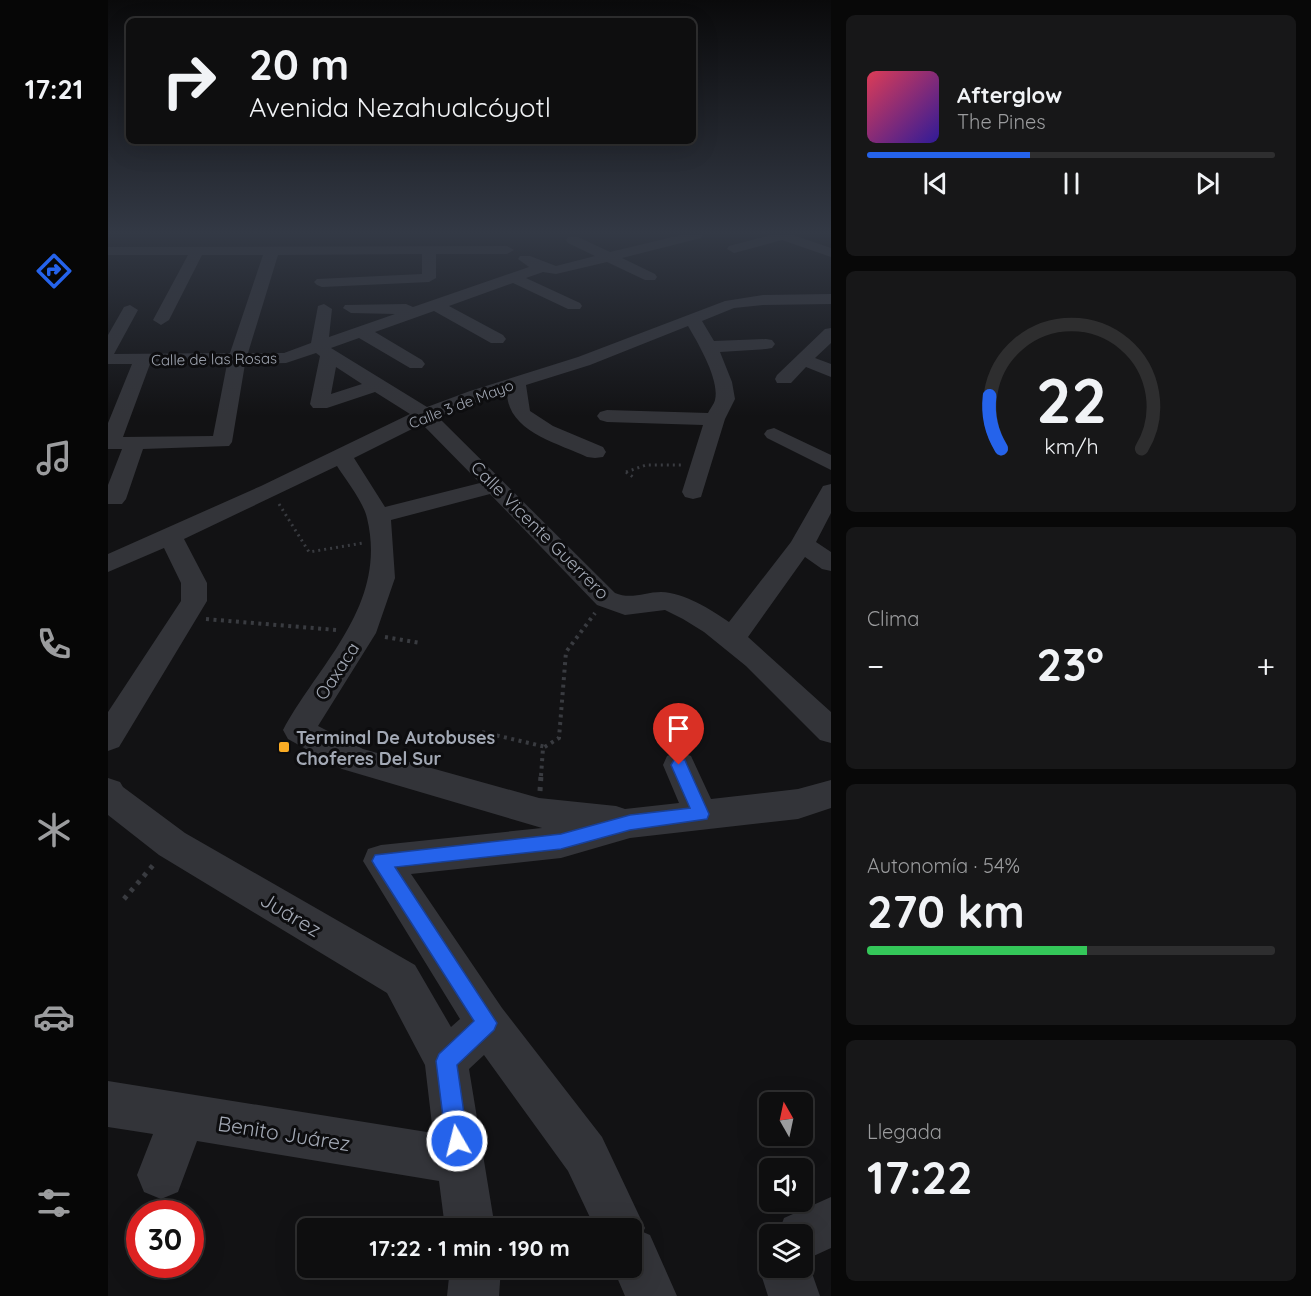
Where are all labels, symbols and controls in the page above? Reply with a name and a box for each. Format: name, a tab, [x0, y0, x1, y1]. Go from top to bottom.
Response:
text: 20 m	[249, 38, 349, 91]
icon: right	[150, 42, 228, 120]
text: 17:21	[25, 72, 83, 106]
text: Afterglow	[957, 81, 1062, 109]
text: Avenida Nezahualcóyotl	[249, 90, 551, 124]
text: The Pines	[957, 109, 1046, 134]
icon: previous	[919, 167, 952, 200]
icon: pause	[1055, 167, 1088, 200]
icon: next	[1191, 167, 1224, 200]
icon: directions	[33, 250, 75, 292]
street label: Calle de las Rosas	[151, 348, 277, 370]
text: 22	[1035, 361, 1107, 439]
street label: Calle 3 de Mayo	[406, 375, 516, 433]
text: km/h	[1044, 433, 1098, 459]
icon: music	[33, 437, 75, 479]
street label: Calle Vicente Guerrero	[466, 456, 614, 604]
text: Clima	[867, 606, 919, 631]
icon: phone	[33, 623, 75, 665]
text: 23°	[1037, 636, 1104, 692]
street label: Oaxaca	[310, 638, 364, 704]
text: −	[867, 645, 884, 686]
text: +	[1256, 645, 1275, 686]
pin	[653, 703, 704, 765]
icon: arrive	[662, 712, 695, 745]
place label: Terminal De Autobuses Choferes Del Sur	[296, 726, 496, 770]
marker: Terminal De Autobuses Choferes Del Sur	[277, 740, 291, 754]
icon: climate	[33, 809, 75, 851]
text: Autonomía · 54%	[867, 853, 1020, 878]
text: 270 km	[867, 883, 1025, 939]
street label: Juárez	[256, 886, 326, 942]
icon: car	[33, 996, 75, 1038]
north arrow	[759, 1092, 813, 1146]
map controls	[759, 1092, 813, 1278]
position arrow	[425, 1109, 489, 1173]
street label: Benito Juárez	[216, 1110, 352, 1156]
text: Llegada	[867, 1119, 942, 1144]
text: 17:22	[867, 1149, 973, 1205]
button: sound	[759, 1158, 813, 1212]
icon: filters	[33, 1182, 75, 1224]
speed limit sign: 30	[126, 1200, 204, 1278]
button: layers	[759, 1224, 813, 1278]
text: 17:22 · 1 min · 190 m	[369, 1234, 570, 1262]

